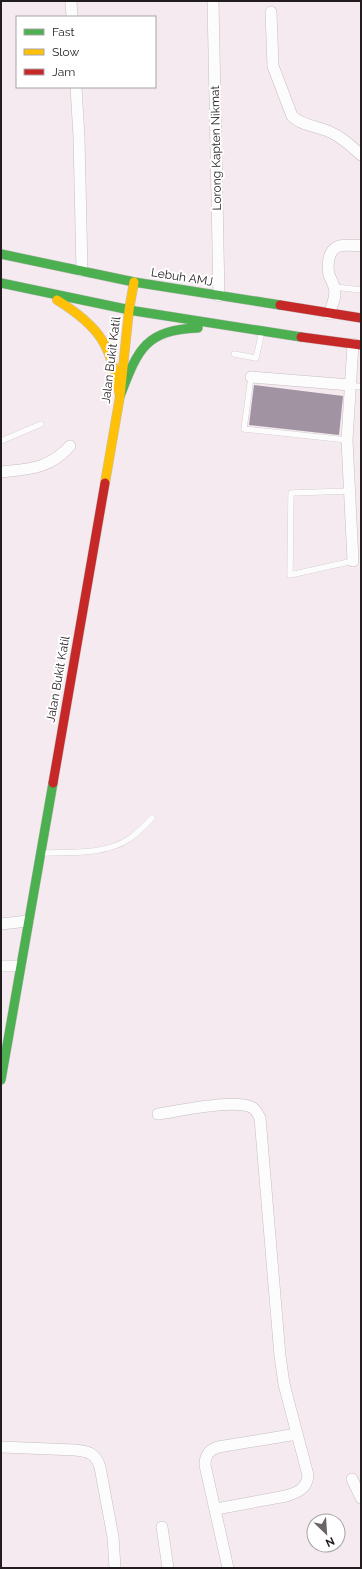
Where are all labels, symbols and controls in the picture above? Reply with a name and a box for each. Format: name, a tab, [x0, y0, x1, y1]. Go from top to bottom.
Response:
legend	[16, 16, 156, 88]
text: Fast	[52, 25, 75, 39]
text: Slow	[52, 45, 79, 59]
text: Jam	[52, 65, 75, 79]
street label: Lorong Kapten Nikmat	[208, 85, 224, 211]
street label: Lebuh AMJ	[150, 265, 214, 289]
street label: Jalan Bukit Katil	[99, 315, 123, 404]
street label: Jalan Bukit Katil	[44, 634, 73, 723]
north arrow	[306, 1513, 346, 1553]
text: N	[323, 1534, 337, 1549]

